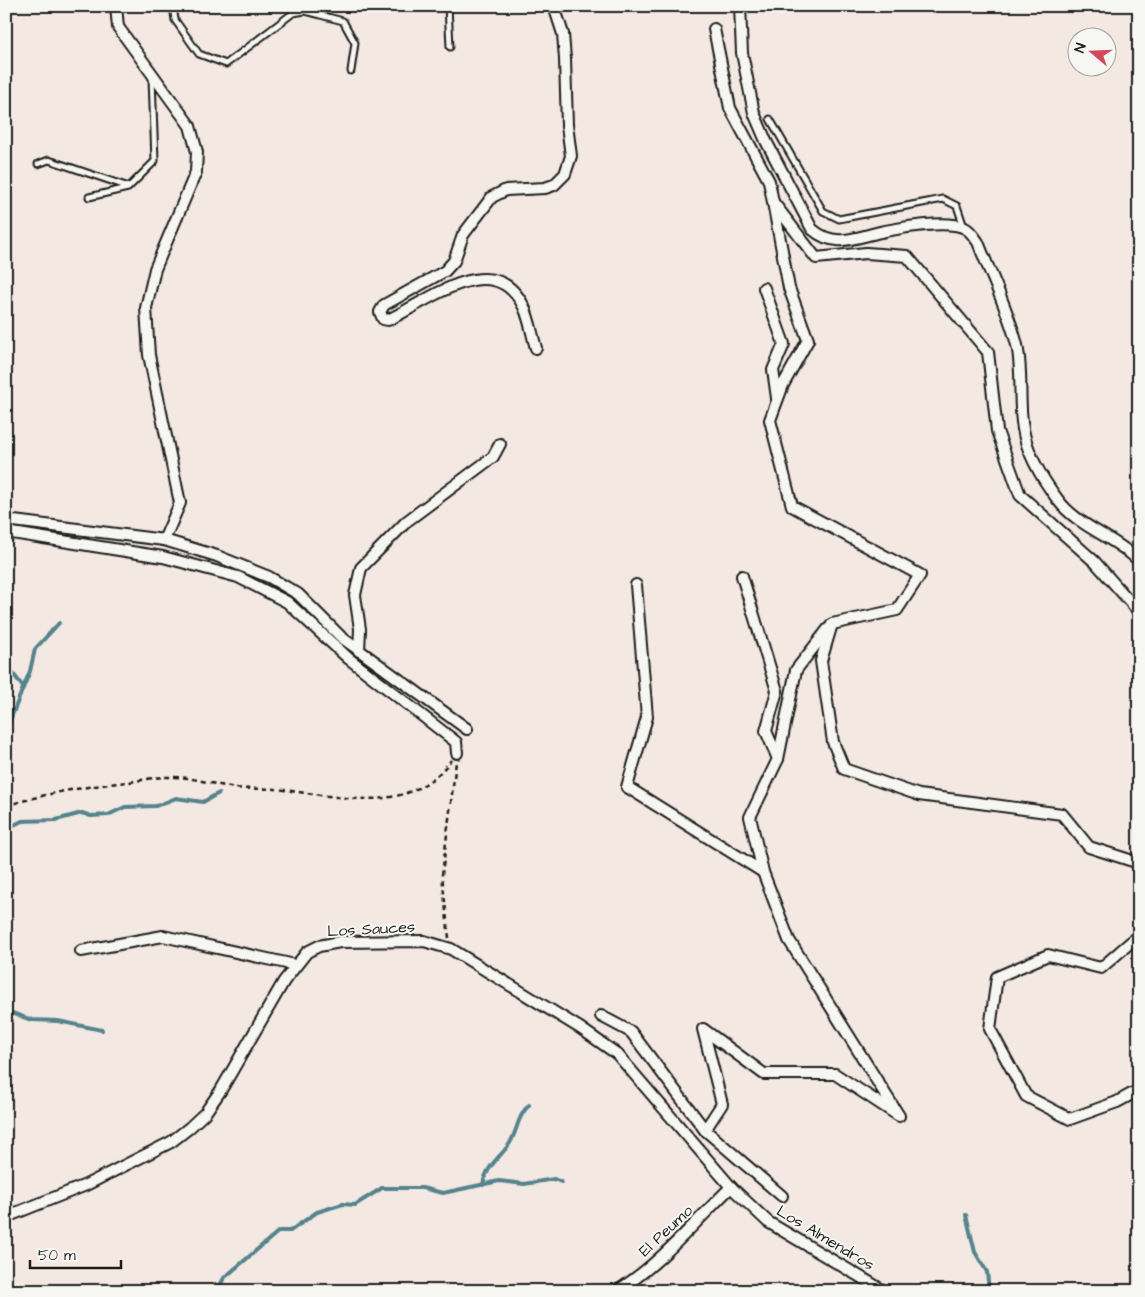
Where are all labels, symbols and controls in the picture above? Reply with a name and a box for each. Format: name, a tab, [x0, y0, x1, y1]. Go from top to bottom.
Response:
north arrow	[1068, 28, 1118, 78]
text: N	[1070, 40, 1092, 56]
street label: Los Sauces	[327, 916, 416, 942]
street label: El Peumo	[634, 1200, 698, 1262]
street label: Los Almendros	[772, 1200, 878, 1276]
scale bar	[30, 1237, 121, 1269]
text: 50 m	[38, 1245, 76, 1266]

